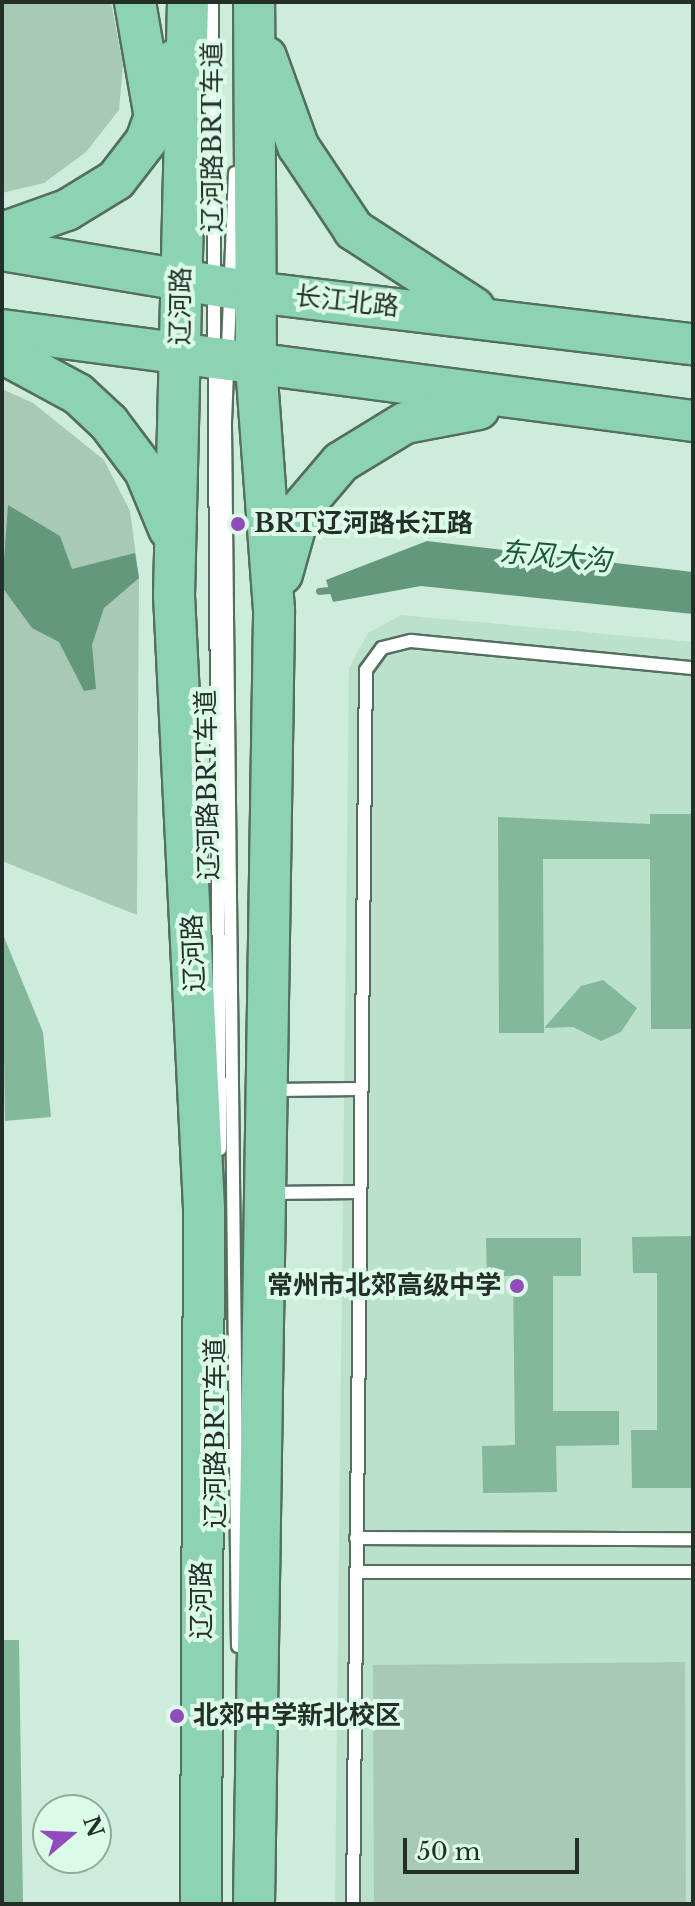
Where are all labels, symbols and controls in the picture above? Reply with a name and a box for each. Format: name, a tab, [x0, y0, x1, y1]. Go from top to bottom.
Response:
street label: 辽河路BRT车道	[197, 42, 229, 232]
street label: 辽河路	[165, 267, 197, 345]
street label: 长江北路	[294, 281, 400, 323]
place label: BRT辽河路长江路	[254, 508, 473, 540]
marker: BRT辽河路长江路	[229, 515, 247, 533]
water label: 东风大沟	[498, 535, 612, 579]
street label: 辽河路BRT车道	[191, 689, 225, 881]
street label: 辽河路	[177, 913, 211, 993]
place label: 常州市北郊高级中学	[267, 1270, 501, 1302]
marker: 常州市北郊高级中学	[508, 1277, 526, 1295]
street label: 辽河路BRT车道	[200, 1338, 232, 1528]
street label: 辽河路	[186, 1561, 218, 1639]
place label: 北郊中学新北校区	[193, 1700, 401, 1732]
marker: 北郊中学新北校区	[168, 1707, 186, 1725]
north arrow	[32, 1794, 112, 1874]
text: N	[77, 1812, 109, 1841]
scale bar	[407, 1822, 583, 1872]
text: 50 m	[417, 1837, 480, 1866]

